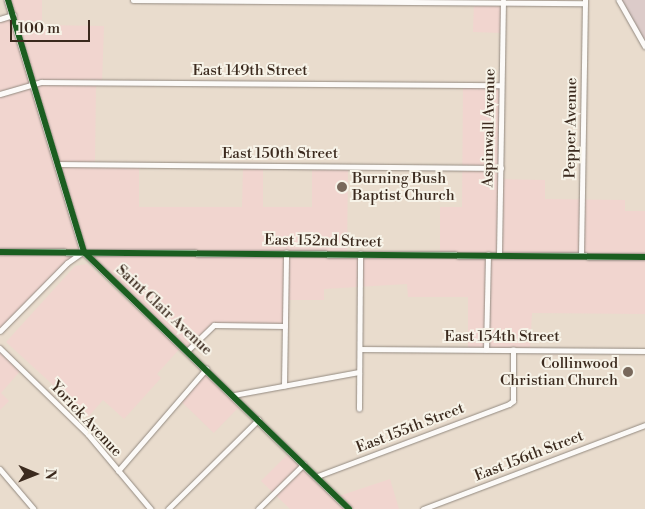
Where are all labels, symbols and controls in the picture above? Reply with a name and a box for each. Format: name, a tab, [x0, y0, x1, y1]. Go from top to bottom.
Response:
scale bar	[12, 10, 92, 42]
text: 100 m	[18, 19, 60, 38]
street label: East 149th Street	[192, 62, 308, 80]
street label: Aspinwall Avenue	[479, 68, 499, 188]
street label: Pepper Avenue	[561, 77, 581, 179]
street label: East 150th Street	[222, 145, 338, 163]
place label: Burning Bush Baptist Church	[352, 169, 455, 204]
marker: Burning Bush Baptist Church	[336, 181, 348, 193]
street label: East 152nd Street	[264, 231, 382, 251]
street label: Saint Clair Avenue	[112, 261, 216, 359]
street label: East 154th Street	[444, 328, 560, 346]
place label: Collinwood Christian Church	[500, 354, 618, 389]
marker: Collinwood Christian Church	[622, 366, 634, 378]
street label: Yorick Avenue	[46, 377, 126, 461]
street label: East 155th Street	[353, 399, 467, 457]
street label: East 156th Street	[472, 427, 586, 485]
north arrow	[10, 449, 60, 499]
text: N	[41, 469, 59, 480]

